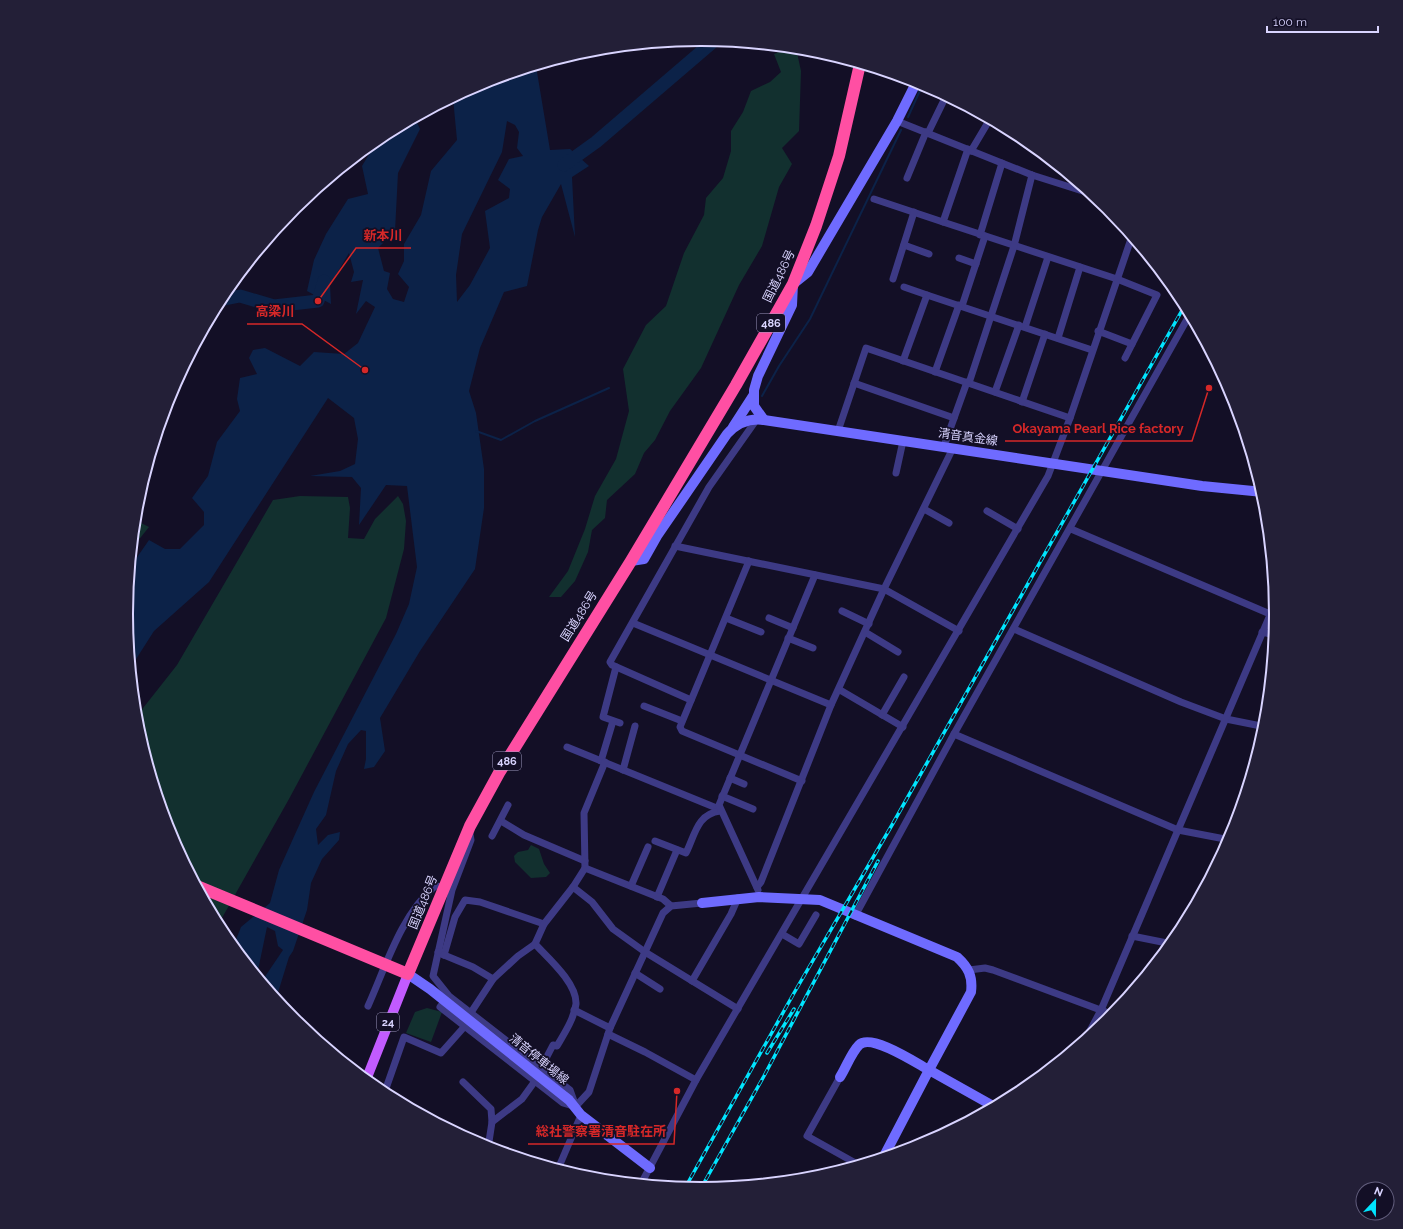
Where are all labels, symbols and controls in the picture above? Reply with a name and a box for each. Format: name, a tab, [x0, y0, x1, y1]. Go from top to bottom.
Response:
scale bar	[1267, 8, 1378, 34]
text: 100 m	[1273, 15, 1307, 29]
callout: 新本川	[356, 223, 411, 248]
text: 新本川	[363, 228, 403, 243]
street label: 国道486号	[760, 247, 798, 305]
callout: 高梁川	[247, 299, 302, 324]
text: 高梁川	[255, 304, 295, 319]
road number: 486	[757, 314, 785, 332]
callout: Okayama Pearl Rice factory	[1005, 416, 1192, 441]
text: Okayama Pearl Rice factory	[1012, 421, 1184, 436]
street label: 清音真金線	[937, 426, 999, 448]
street label: 国道486号	[558, 588, 600, 644]
road number: 486	[493, 752, 521, 770]
street label: 国道486号	[406, 873, 440, 931]
road number: 24	[377, 1013, 399, 1031]
street label: 清音停車場線	[507, 1031, 571, 1087]
callout: 総社警察署清音駐在所	[528, 1119, 674, 1144]
text: 総社警察署清音駐在所	[535, 1124, 666, 1139]
north arrow	[1355, 1181, 1395, 1221]
text: N	[1372, 1185, 1385, 1200]

